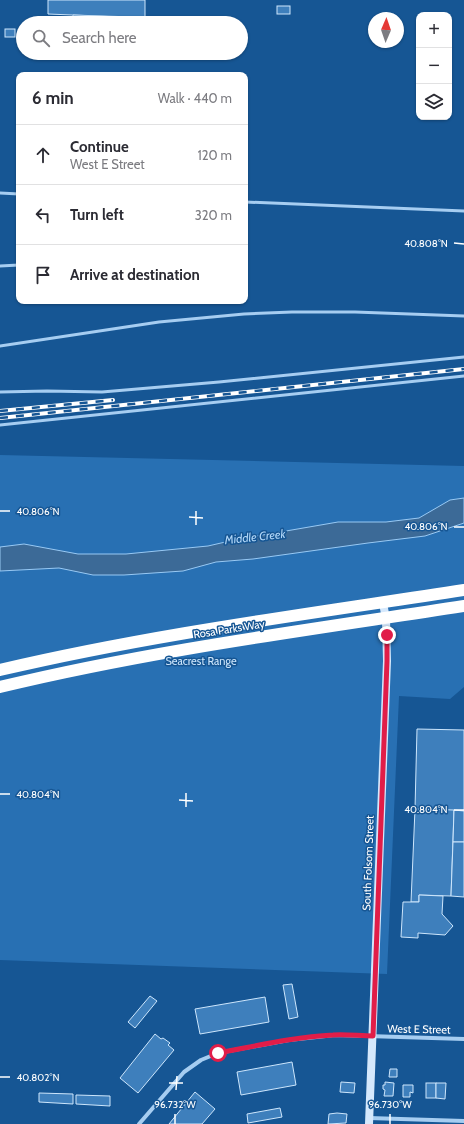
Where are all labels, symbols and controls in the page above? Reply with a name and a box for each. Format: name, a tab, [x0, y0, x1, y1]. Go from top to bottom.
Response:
north arrow	[368, 12, 404, 48]
map controls	[416, 12, 452, 120]
button: +	[416, 12, 452, 48]
search box	[16, 16, 248, 60]
icon: search	[30, 27, 52, 49]
text: Search here	[62, 29, 137, 47]
button: −	[416, 48, 452, 84]
button: layers	[416, 84, 452, 120]
text: 6 min	[32, 88, 74, 108]
text: Walk · 440 m	[158, 90, 232, 106]
text: Continue	[70, 138, 129, 156]
icon: ahead	[32, 144, 54, 166]
text: 120 m	[198, 147, 232, 163]
text: West E Street	[70, 156, 145, 172]
icon: left	[32, 204, 54, 226]
text: Turn left	[70, 206, 124, 224]
text: 320 m	[195, 207, 232, 223]
text: 40.808°N	[404, 237, 448, 250]
icon: arrive	[32, 264, 54, 286]
text: Arrive at destination	[70, 266, 200, 284]
text: 40.806°N	[16, 505, 60, 518]
text: 40.806°N	[404, 520, 448, 533]
water label: Middle Creek	[223, 526, 287, 547]
street label: Rosa Parks Way	[192, 616, 266, 642]
route end	[378, 626, 396, 644]
park label: Seacrest Range	[165, 654, 237, 668]
text: 40.804°N	[16, 788, 60, 801]
text: 40.804°N	[404, 803, 448, 816]
street label: South Folsom Street	[359, 815, 377, 911]
street label: West E Street	[387, 1021, 451, 1037]
route start	[209, 1044, 227, 1062]
text: 40.802°N	[17, 1071, 59, 1084]
text: 96.732°W	[154, 1098, 196, 1111]
text: 96.730°W	[368, 1098, 412, 1111]

